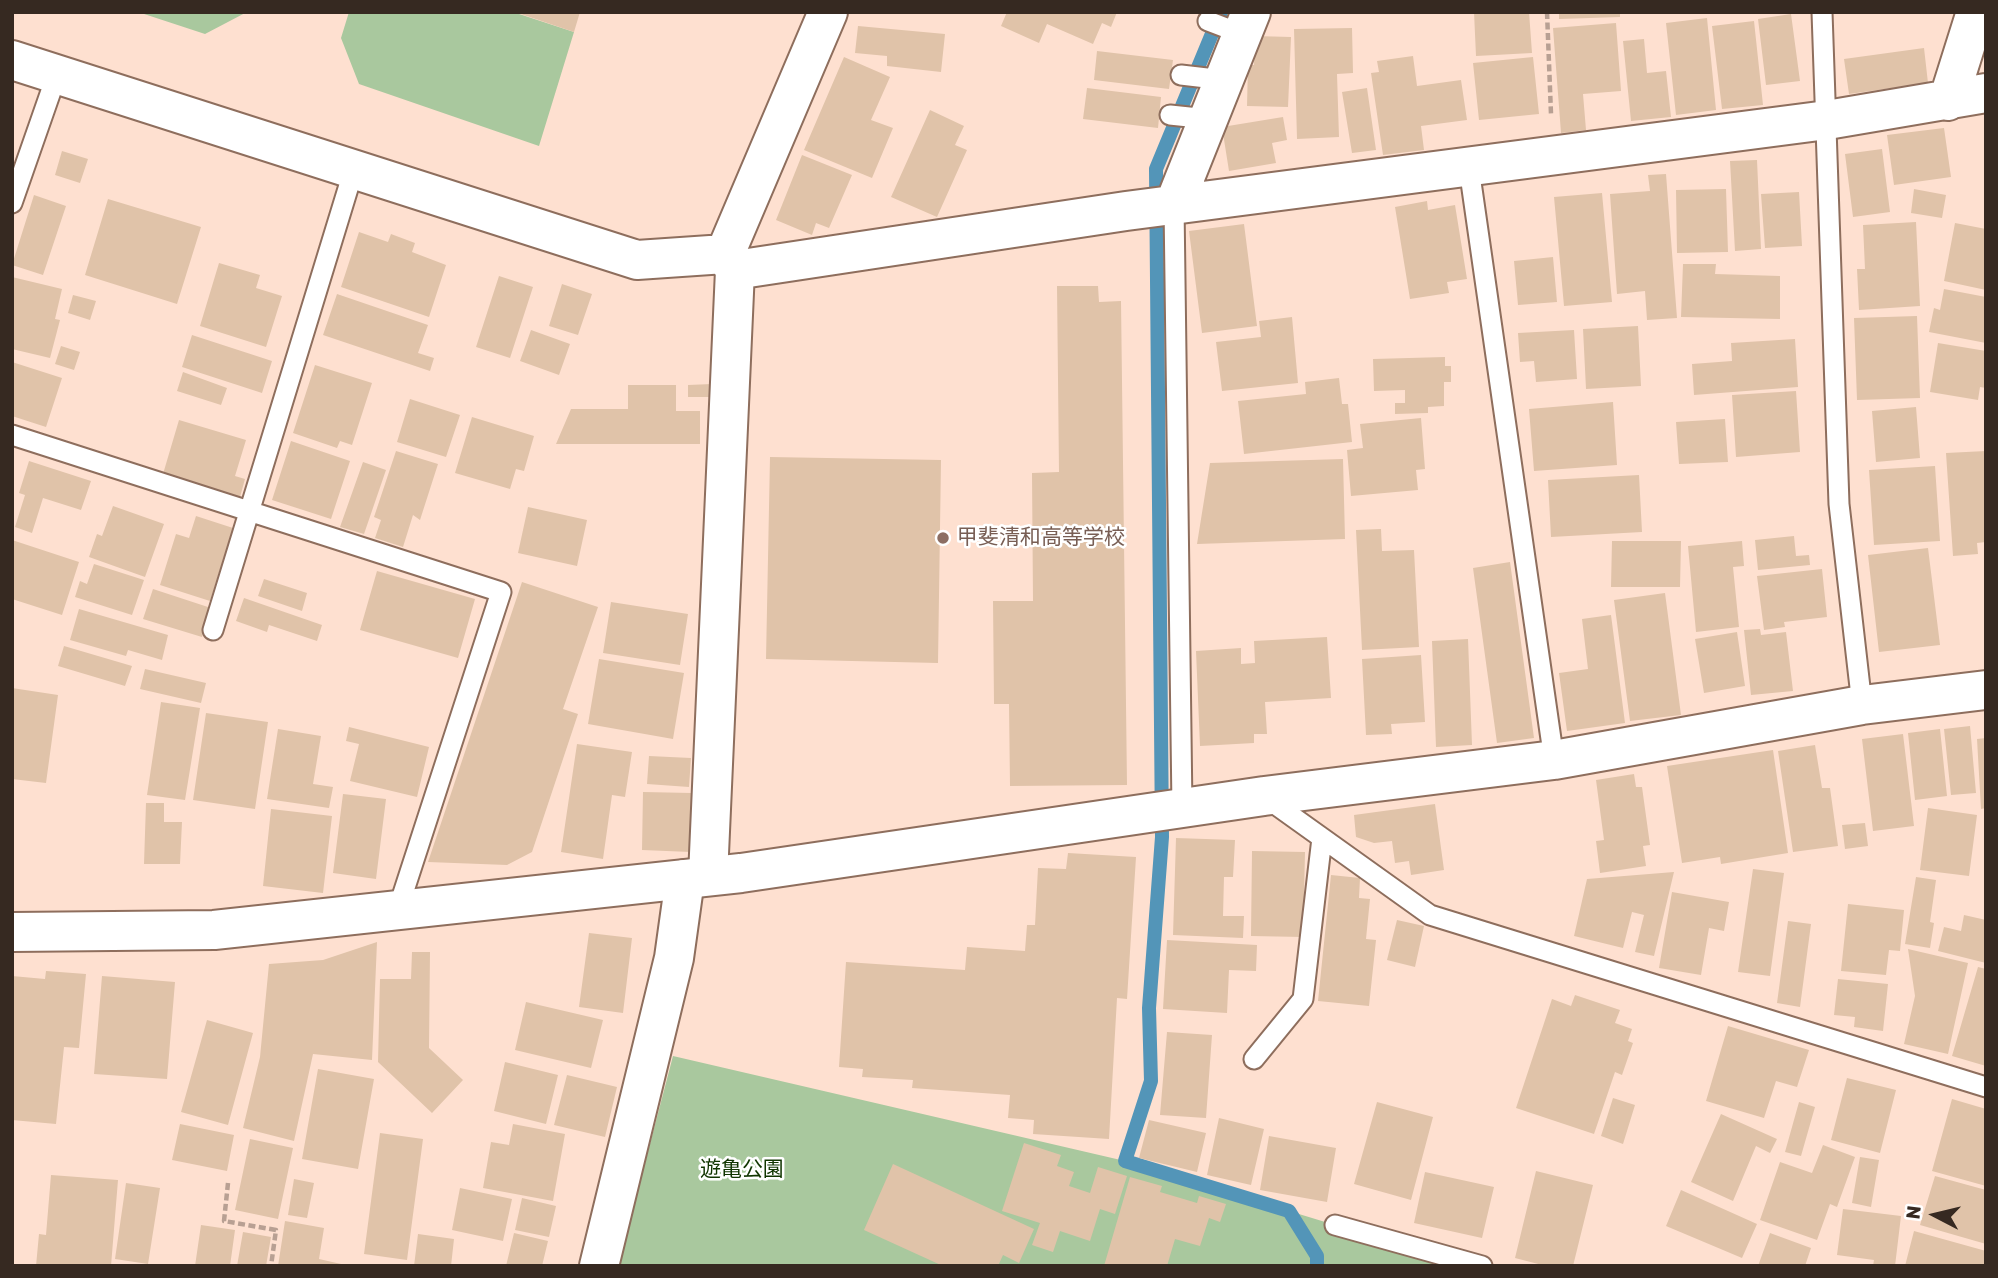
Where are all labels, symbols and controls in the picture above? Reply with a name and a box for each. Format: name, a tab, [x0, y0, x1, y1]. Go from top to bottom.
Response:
place label: 甲斐清和高等学校	[957, 525, 1125, 551]
marker: 甲斐清和高等学校	[935, 530, 951, 546]
park label: 遊亀公園	[700, 1157, 784, 1183]
north arrow	[1900, 1180, 1970, 1250]
text: N	[1901, 1204, 1926, 1221]

